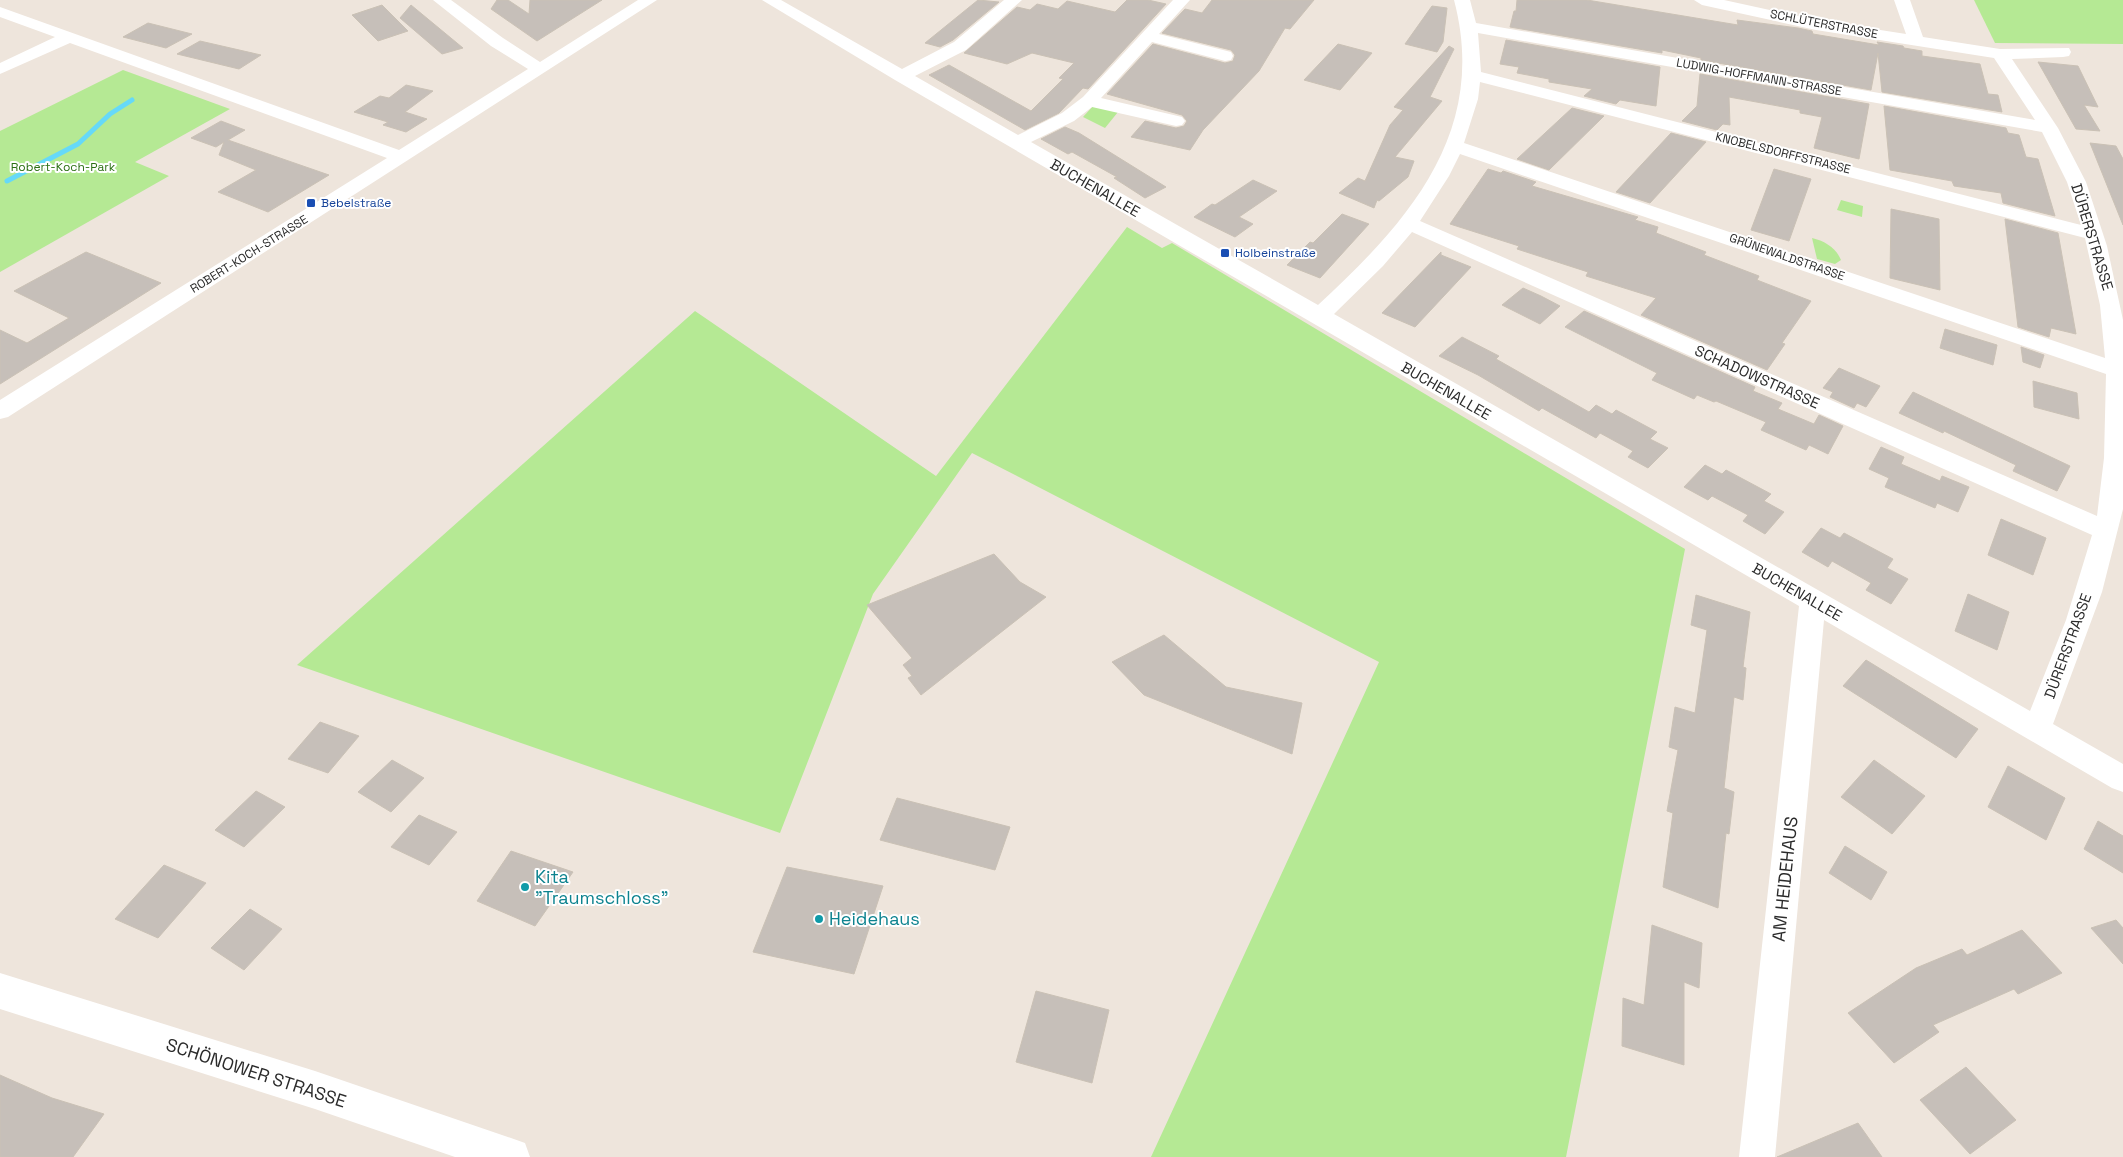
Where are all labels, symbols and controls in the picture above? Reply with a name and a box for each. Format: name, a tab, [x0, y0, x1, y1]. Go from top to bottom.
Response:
street label: SCHLÜTERSTRASSE	[1769, 6, 1879, 42]
street label: LUDWIG-HOFFMANN-STRASSE	[1675, 55, 1843, 99]
street label: KNOBELSDORFFSTRASSE	[1714, 128, 1852, 178]
street label: BUCHENALLEE	[1047, 154, 1144, 221]
park label: Robert-Koch-Park	[11, 159, 116, 175]
street label: DÜRERSTRASSE	[2067, 181, 2118, 293]
place label: Bebelstraße	[321, 195, 391, 211]
marker: Bebelstraße	[305, 197, 317, 209]
street label: ROBERT-KOCH-STRASSE	[187, 211, 311, 297]
street label: GRÜNEWALDSTRASSE	[1727, 230, 1847, 284]
place label: Holbeinstraße	[1235, 245, 1316, 261]
marker: Holbeinstraße	[1219, 247, 1231, 259]
street label: SCHADOWSTRASSE	[1692, 341, 1822, 413]
street label: BUCHENALLEE	[1398, 357, 1495, 424]
street label: BUCHENALLEE	[1749, 558, 1846, 625]
street label: DÜRERSTRASSE	[2040, 591, 2095, 701]
street label: AM HEIDEHAUS	[1766, 815, 1803, 943]
place label: Kita "Traumschloss"	[535, 865, 668, 909]
marker: Kita "Traumschloss"	[519, 881, 531, 893]
place label: Heidehaus	[829, 907, 920, 930]
marker: Heidehaus	[813, 913, 825, 925]
street label: SCHÖNOWER STRASSE	[163, 1033, 349, 1113]

